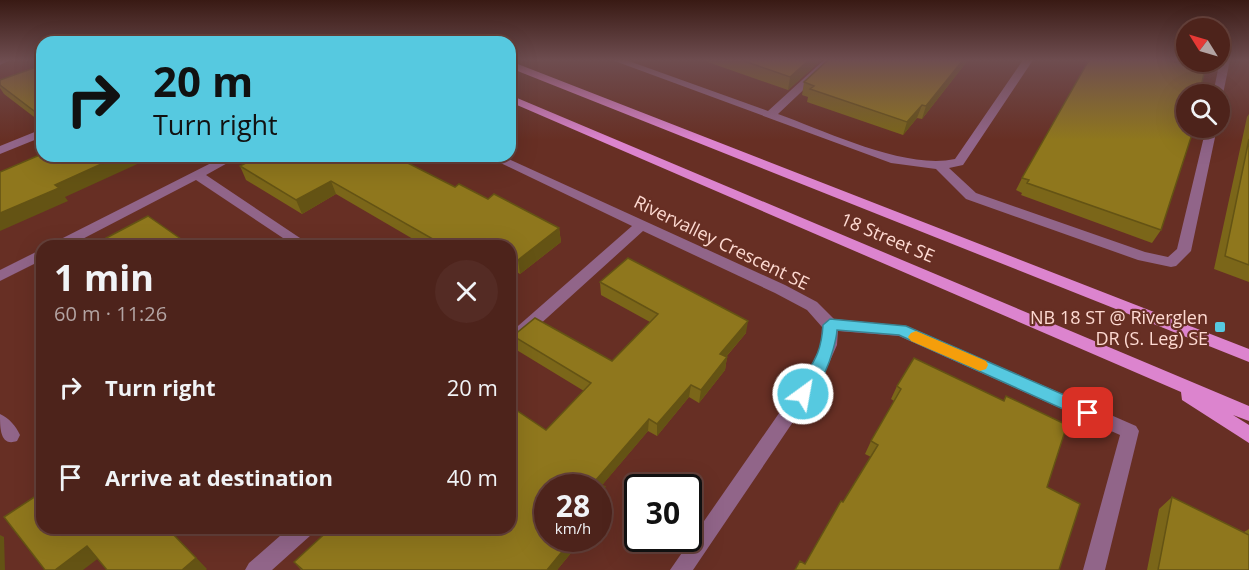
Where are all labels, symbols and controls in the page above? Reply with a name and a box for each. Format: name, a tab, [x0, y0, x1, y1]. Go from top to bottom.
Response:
north arrow	[1176, 18, 1230, 72]
map controls	[1176, 18, 1230, 138]
text: 20 m	[153, 52, 253, 109]
icon: right	[54, 60, 132, 138]
button: search	[1176, 84, 1230, 138]
text: Turn right	[153, 106, 278, 143]
street label: Rivervalley Crescent SE	[630, 189, 814, 295]
street label: 18 Street SE	[837, 206, 939, 268]
text: 1 min	[54, 253, 154, 302]
button: close	[435, 260, 498, 323]
text: 60 m · 11:26	[54, 300, 167, 327]
place label: NB 18 ST @ Riverglen DR (S. Leg) SE	[1030, 305, 1208, 350]
marker: NB 18 ST @ Riverglen DR (S. Leg) SE	[1213, 320, 1227, 334]
position arrow	[771, 362, 835, 426]
icon: right	[54, 371, 87, 404]
text: Turn right	[105, 372, 216, 402]
text: 20 m	[447, 372, 498, 402]
pin	[1062, 387, 1113, 438]
icon: arrive	[1071, 396, 1104, 429]
icon: arrive	[54, 461, 87, 494]
text: Arrive at destination	[105, 462, 333, 492]
text: 40 m	[447, 462, 498, 492]
speed limit sign: 30	[624, 474, 702, 552]
text: 28	[556, 485, 590, 526]
text: km/h	[555, 518, 591, 538]

